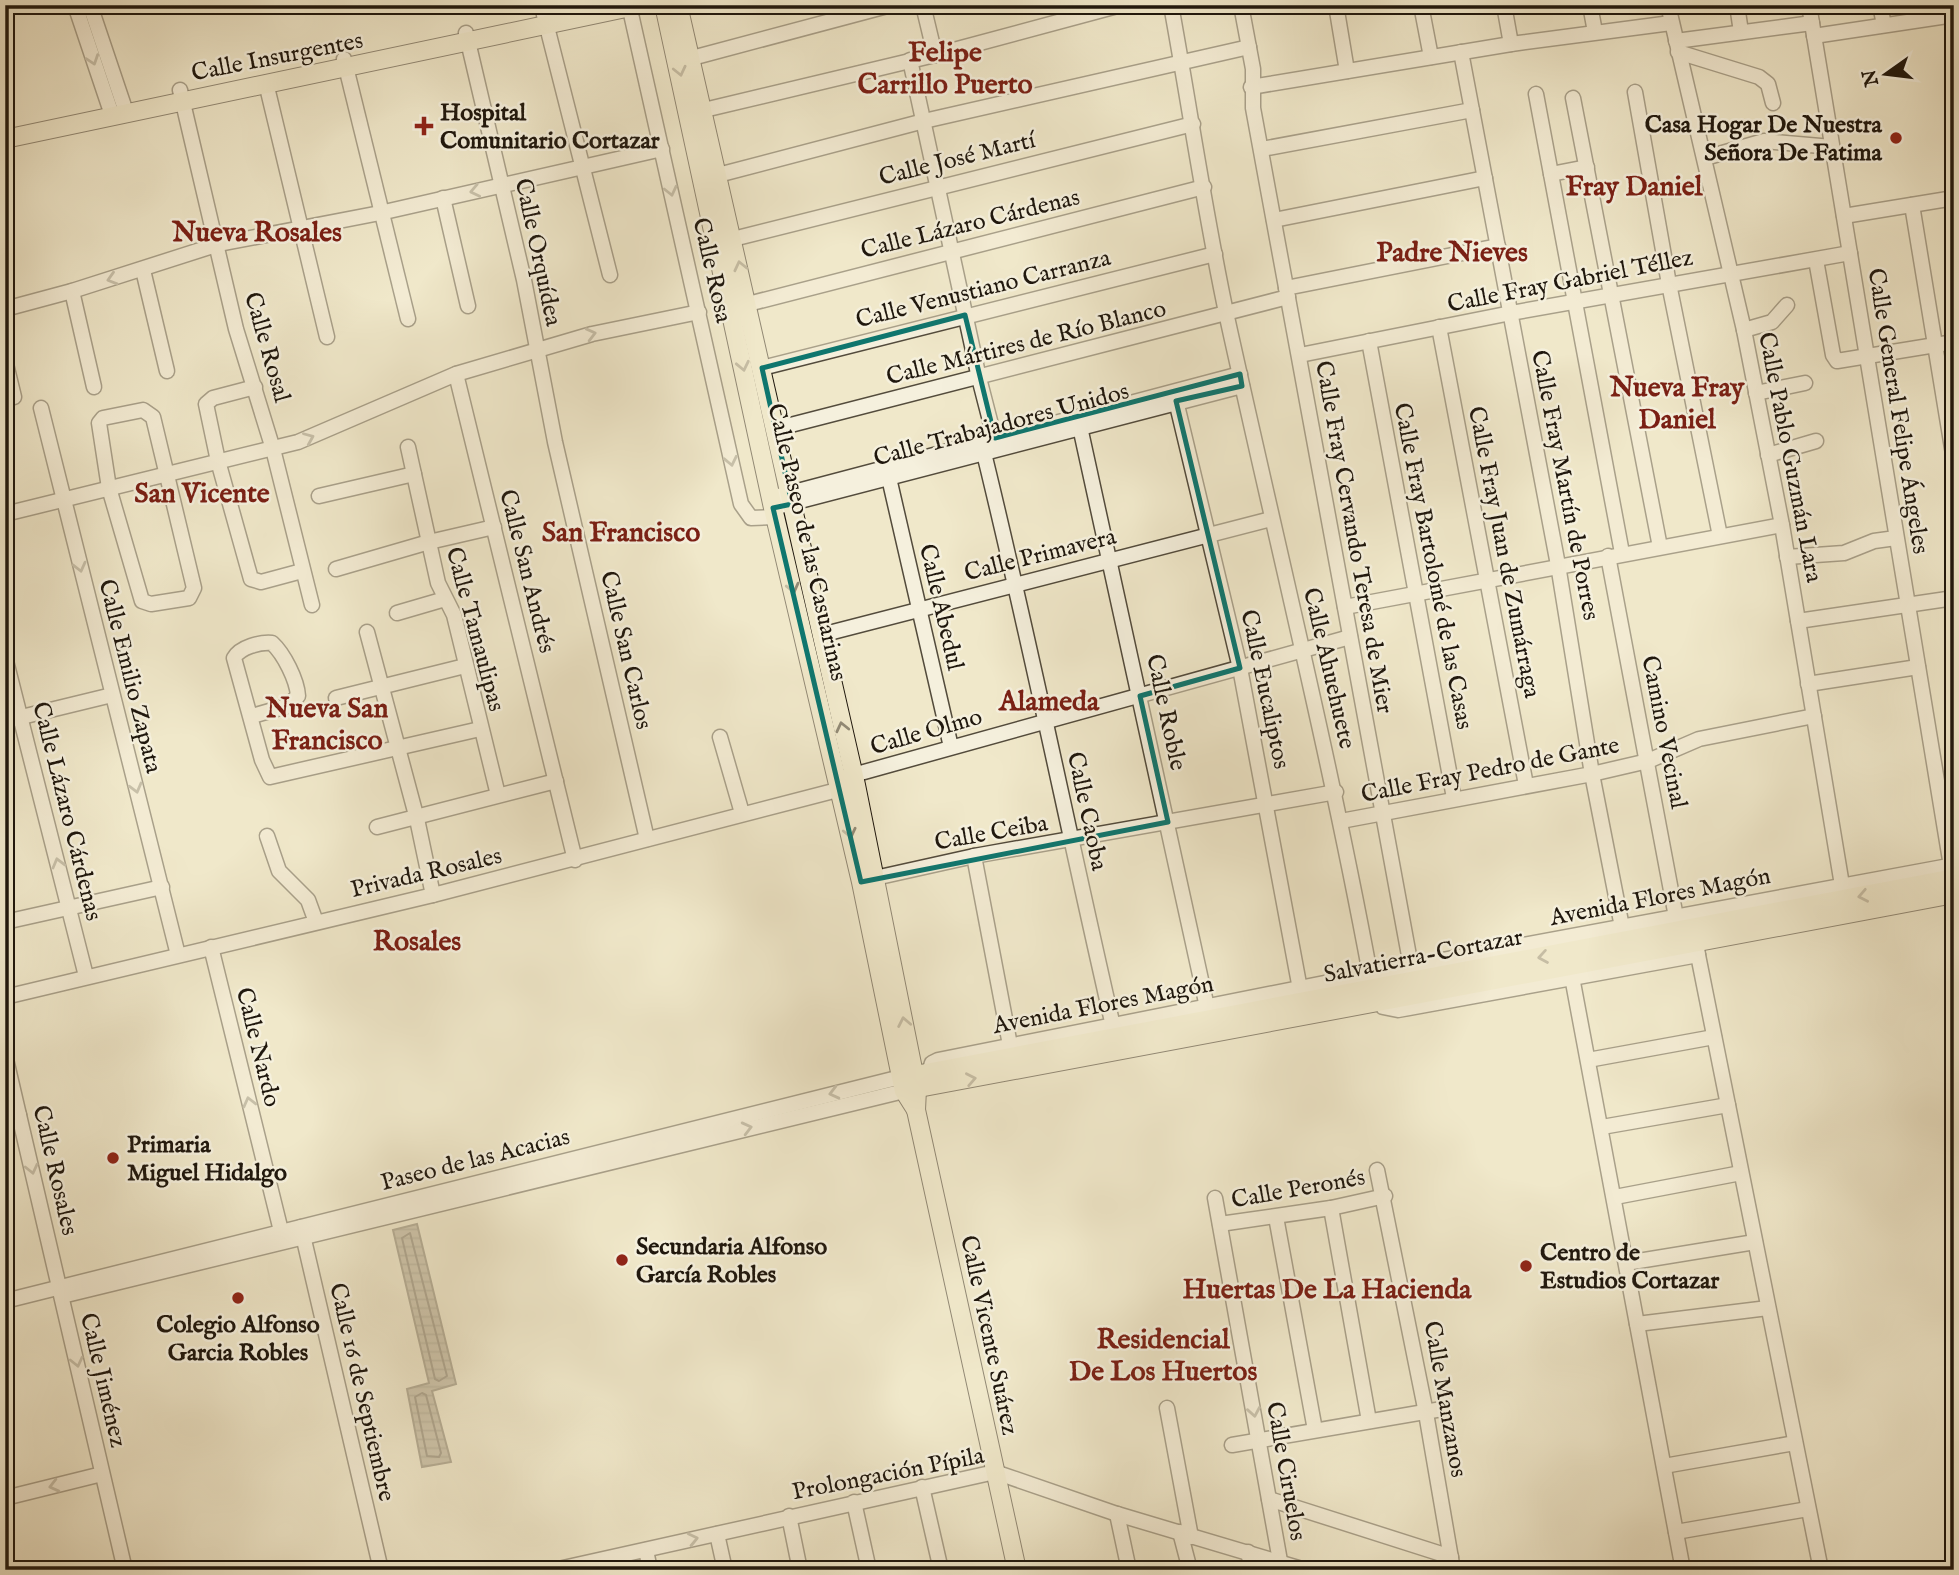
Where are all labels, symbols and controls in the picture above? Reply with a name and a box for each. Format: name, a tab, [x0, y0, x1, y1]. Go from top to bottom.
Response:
street label: Calle Insurgentes	[189, 26, 366, 89]
district label: Felipe Carrillo Puerto	[857, 36, 1033, 103]
north arrow	[1850, 38, 1920, 108]
one-way arrow	[85, 53, 99, 66]
one-way arrow	[672, 65, 687, 77]
text: N	[1858, 66, 1885, 89]
place label: Hospital Comunitario Cortazar	[440, 98, 660, 157]
place label: Casa Hogar De Nuestra Señora De Fatima	[1645, 110, 1883, 169]
marker: Hospital Comunitario Cortazar	[414, 116, 434, 136]
street label: Calle José Martí	[876, 125, 1040, 194]
marker: Casa Hogar De Nuestra Señora De Fatima	[1888, 130, 1904, 146]
district label: Fray Daniel	[1566, 170, 1704, 205]
street label: Calle Orquídea	[507, 176, 568, 330]
one-way arrow	[469, 182, 481, 197]
street label: Calle Lázaro Cárdenas	[858, 182, 1083, 267]
one-way arrow	[663, 185, 677, 197]
street label: Calle Rosa	[684, 215, 739, 326]
district label: Nueva Rosales	[171, 216, 342, 251]
district label: Padre Nieves	[1376, 236, 1528, 271]
street label: Calle Fray Gabriel Téllez	[1445, 242, 1696, 320]
street label: Calle Venustiano Carranza	[853, 243, 1115, 336]
one-way arrow	[733, 260, 748, 272]
street label: Calle General Felipe Ángeles	[1860, 266, 1935, 556]
one-way arrow	[106, 271, 119, 285]
street label: Calle Rosal	[236, 289, 297, 407]
street label: Calle Mártires de Río Blanco	[883, 294, 1170, 393]
one-way arrow	[585, 328, 597, 342]
street label: Calle Pablo Guzmán Lara	[1750, 329, 1829, 586]
street label: Calle Fray Martín de Porres	[1523, 348, 1606, 623]
street label: Calle Fray Cervando Teresa de Mier	[1307, 359, 1400, 716]
one-way arrow	[735, 360, 749, 372]
district label: Nueva Fray Daniel	[1609, 371, 1746, 438]
street label: Calle Trabajadores Unidos	[870, 376, 1132, 474]
street label: Calle Fray Bartolomé de las Casas	[1386, 400, 1479, 732]
street label: Calle Paseo de las Casuarinas	[760, 401, 854, 684]
street label: Calle Fray Juan de Zumárraga	[1460, 404, 1547, 701]
one-way arrow	[302, 432, 314, 446]
one-way arrow	[723, 455, 738, 467]
district label: San Vicente	[134, 477, 270, 512]
street label: Calle San Andrés	[491, 486, 562, 656]
district label: San Francisco	[542, 516, 700, 551]
street label: Calle Primavera	[961, 521, 1120, 589]
street label: Calle Abedul	[911, 541, 970, 674]
street label: Calle Tamaulipas	[438, 544, 511, 715]
one-way arrow	[72, 561, 86, 573]
street label: Calle San Carlos	[592, 568, 659, 733]
street label: Calle Emilio Zapata	[90, 576, 169, 777]
one-way arrow	[785, 582, 799, 594]
street label: Calle Ahuehuete	[1295, 585, 1362, 752]
street label: Calle Eucaliptos	[1233, 607, 1297, 772]
street label: Calle Roble	[1138, 651, 1193, 773]
street label: Camino Vecinal	[1633, 653, 1694, 812]
district label: Alameda	[998, 685, 1100, 720]
district label: Nueva San Francisco	[265, 692, 388, 759]
street label: Calle Lázaro Cárdenas	[24, 699, 109, 924]
street label: Calle Olmo	[867, 702, 986, 763]
one-way arrow	[836, 721, 851, 733]
street label: Calle Fray Pedro de Gante	[1358, 730, 1622, 811]
street label: Calle Caoba	[1059, 749, 1114, 874]
one-way arrow	[128, 782, 142, 794]
street label: Calle Ceiba	[932, 808, 1051, 859]
one-way arrow	[842, 827, 856, 839]
street label: Privada Rosales	[348, 841, 505, 906]
one-way arrow	[52, 857, 66, 869]
street label: Avenida Flores Magón	[1546, 861, 1774, 934]
one-way arrow	[1857, 888, 1869, 903]
street label: Salvatierra-Cortazar	[1321, 922, 1526, 991]
district label: Rosales	[373, 925, 461, 960]
one-way arrow	[1537, 949, 1549, 964]
street label: Avenida Flores Magón	[989, 969, 1217, 1042]
street label: Calle Nardo	[228, 985, 287, 1110]
one-way arrow	[898, 1016, 913, 1028]
one-way arrow	[965, 1072, 977, 1087]
one-way arrow	[828, 1085, 840, 1099]
one-way arrow	[243, 1097, 257, 1109]
street label: Calle Rosales	[25, 1102, 85, 1238]
one-way arrow	[741, 1121, 753, 1136]
street label: Paseo de las Acacias	[378, 1122, 573, 1199]
place label: Primaria Miguel Hidalgo	[127, 1130, 287, 1189]
marker: Primaria Miguel Hidalgo	[105, 1150, 121, 1166]
street label: Calle Peronés	[1229, 1162, 1368, 1216]
one-way arrow	[24, 1163, 38, 1175]
place label: Secundaria Alfonso García Robles	[636, 1232, 827, 1291]
street label: Calle Vicente Suárez	[952, 1233, 1025, 1438]
place label: Centro de Estudios Cortazar	[1540, 1238, 1719, 1297]
marker: Secundaria Alfonso García Robles	[614, 1252, 630, 1268]
marker: Centro de Estudios Cortazar	[1518, 1258, 1534, 1274]
district label: Huertas De La Hacienda	[1183, 1273, 1472, 1308]
street label: Calle 16 de Septiembre	[321, 1280, 402, 1505]
marker: Colegio Alfonso Garcia Robles	[230, 1290, 246, 1306]
street label: Calle Jiménez	[72, 1310, 133, 1451]
place label: Colegio Alfonso Garcia Robles	[156, 1310, 320, 1369]
street label: Calle Manzanos	[1416, 1319, 1474, 1480]
district label: Residencial De Los Huertos	[1069, 1323, 1257, 1390]
one-way arrow	[69, 1356, 84, 1368]
street label: Calle Ciruelos	[1258, 1399, 1313, 1543]
one-way arrow	[1245, 1406, 1260, 1418]
street label: Prolongación Pípila	[790, 1441, 988, 1508]
one-way arrow	[48, 1478, 60, 1492]
one-way arrow	[687, 1533, 699, 1548]

